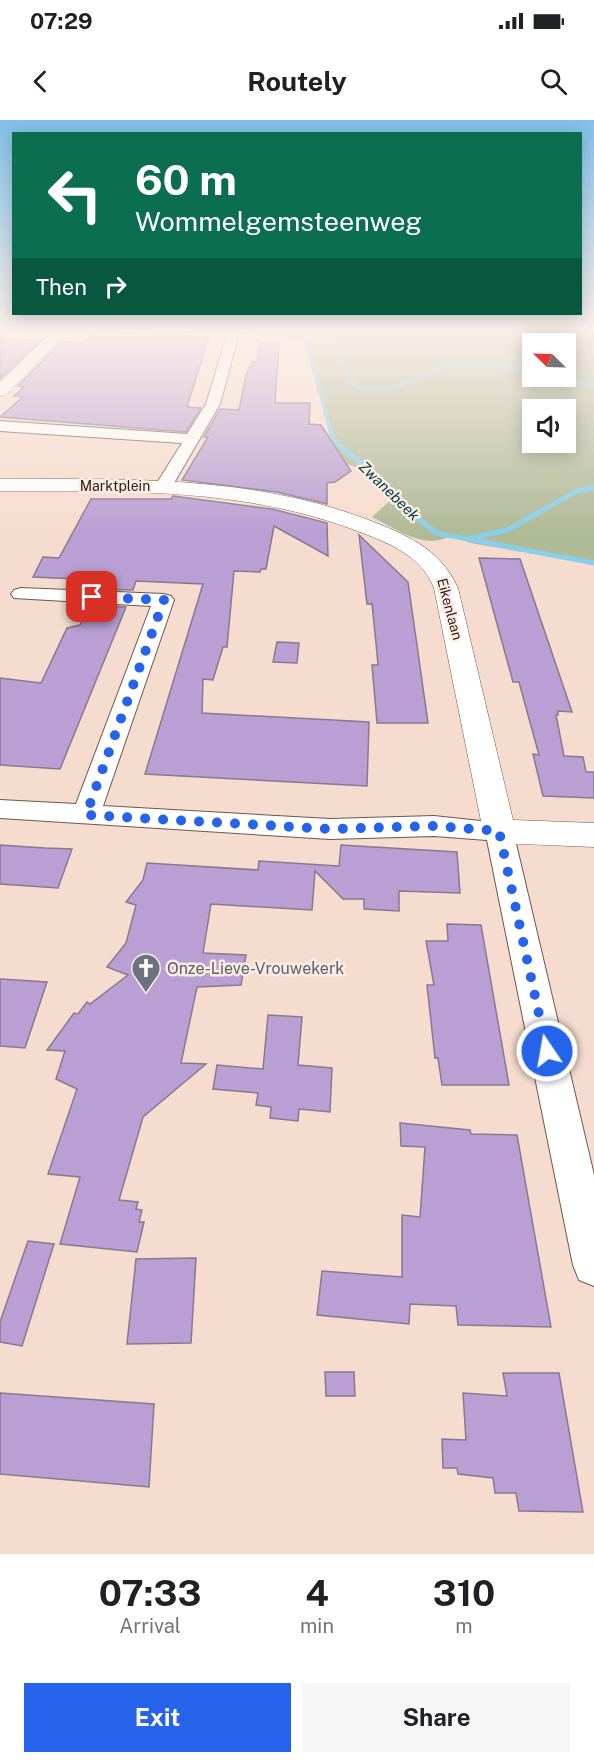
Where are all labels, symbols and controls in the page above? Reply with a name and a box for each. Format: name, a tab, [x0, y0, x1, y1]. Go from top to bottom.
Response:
text: 07:29	[30, 8, 92, 34]
icon: back	[24, 65, 57, 98]
text: Routely	[247, 65, 347, 97]
icon: search	[537, 65, 570, 98]
text: 60 m	[135, 155, 237, 204]
icon: left	[36, 156, 114, 234]
text: Wommelgemsteenweg	[135, 205, 422, 237]
icon: right	[99, 270, 132, 303]
text: Then	[36, 274, 87, 300]
north arrow	[522, 333, 576, 387]
map controls	[522, 333, 576, 453]
button: sound	[522, 399, 576, 453]
water label: Zwanebeek	[356, 458, 424, 524]
street label: Marktplein	[80, 478, 150, 494]
pin	[66, 571, 117, 622]
street label: Eikenlaan	[434, 576, 466, 642]
icon: arrive	[75, 580, 108, 613]
church icon: Onze-Lieve-Vrouwekerk	[130, 952, 162, 994]
place label: Onze-Lieve-Vrouwekerk	[167, 959, 344, 978]
position arrow	[515, 1019, 579, 1083]
text: 07:33	[99, 1572, 201, 1614]
text: 4	[305, 1572, 329, 1614]
text: 310	[433, 1572, 495, 1614]
text: Arrival	[119, 1614, 181, 1638]
text: min	[300, 1614, 334, 1638]
text: m	[455, 1614, 473, 1638]
button: Exit	[24, 1683, 291, 1752]
button: Share	[303, 1683, 570, 1752]

